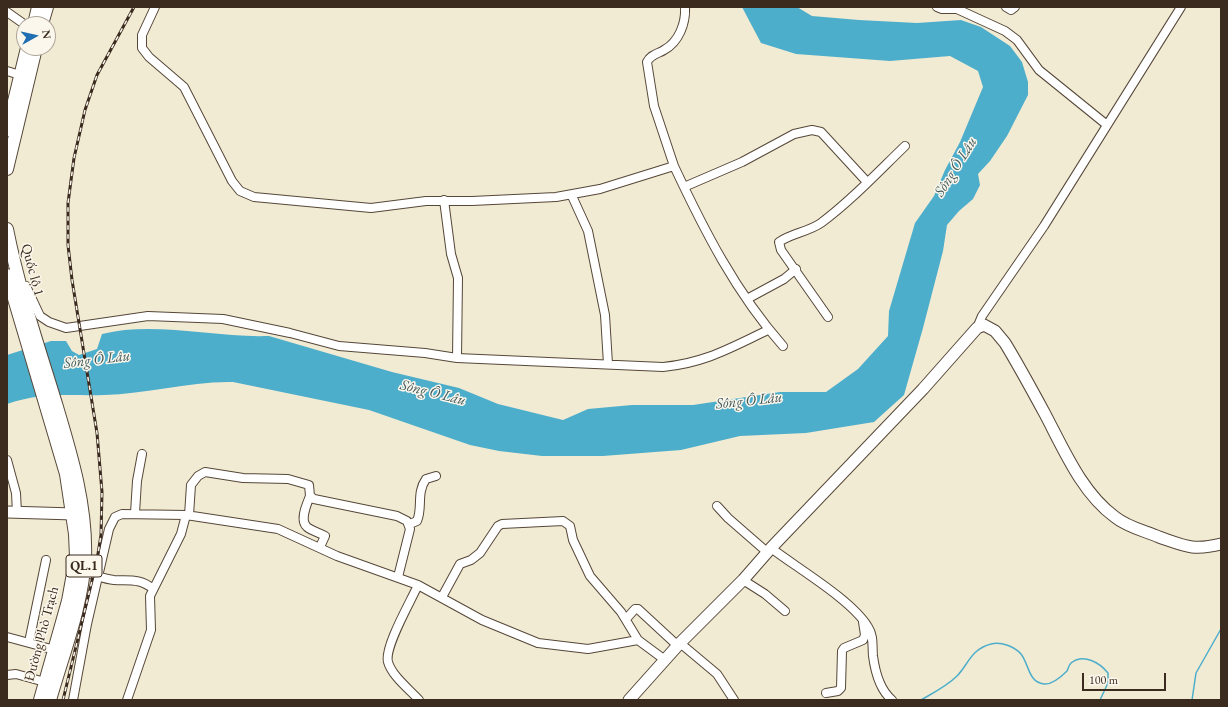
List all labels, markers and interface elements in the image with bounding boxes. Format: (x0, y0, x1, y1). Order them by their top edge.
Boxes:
north arrow (16, 16, 56, 56)
text: N (39, 29, 54, 40)
water label: Sông Ô Lâu (931, 134, 981, 200)
street label: Quốc lộ 1 (17, 242, 47, 298)
water label: Sông Ô Lâu (63, 347, 131, 373)
water label: Sông Ô Lâu (398, 376, 468, 410)
water label: Sông Ô Lâu (715, 389, 783, 413)
road number: QL.1 (66, 555, 102, 577)
street label: Đường Phò Trạch (21, 585, 63, 683)
scale bar (1084, 665, 1168, 691)
text: 100 m (1089, 672, 1118, 688)

